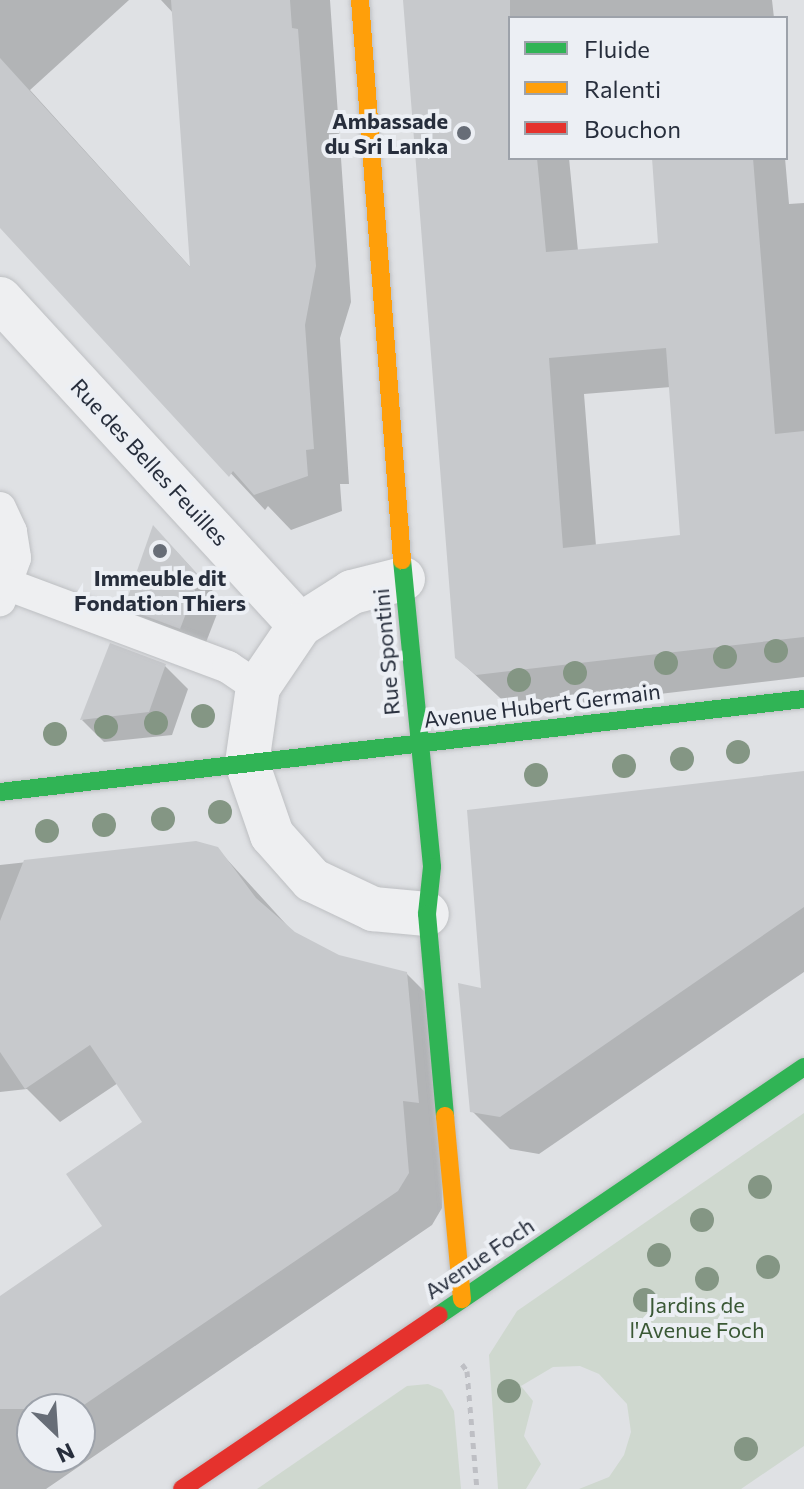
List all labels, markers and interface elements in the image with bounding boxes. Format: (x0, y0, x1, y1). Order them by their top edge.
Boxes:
legend (508, 16, 788, 160)
text: Fluide (584, 34, 650, 63)
text: Ralenti (584, 74, 661, 103)
place label: Ambassade du Sri Lanka (324, 107, 448, 158)
text: Bouchon (584, 114, 681, 143)
marker: Ambassade du Sri Lanka (455, 124, 473, 142)
street label: Rue des Belles Feuilles (66, 373, 234, 551)
marker: Immeuble dit Fondation Thiers (151, 542, 169, 560)
place label: Immeuble dit Fondation Thiers (74, 564, 246, 616)
street label: Rue Spontini (367, 587, 405, 717)
street label: Avenue Hubert Germain (422, 677, 662, 733)
street label: Avenue Foch (419, 1212, 539, 1304)
park label: Jardins de l'Avenue Foch (629, 1291, 765, 1342)
north arrow (16, 1393, 96, 1473)
text: N (52, 1438, 79, 1469)

